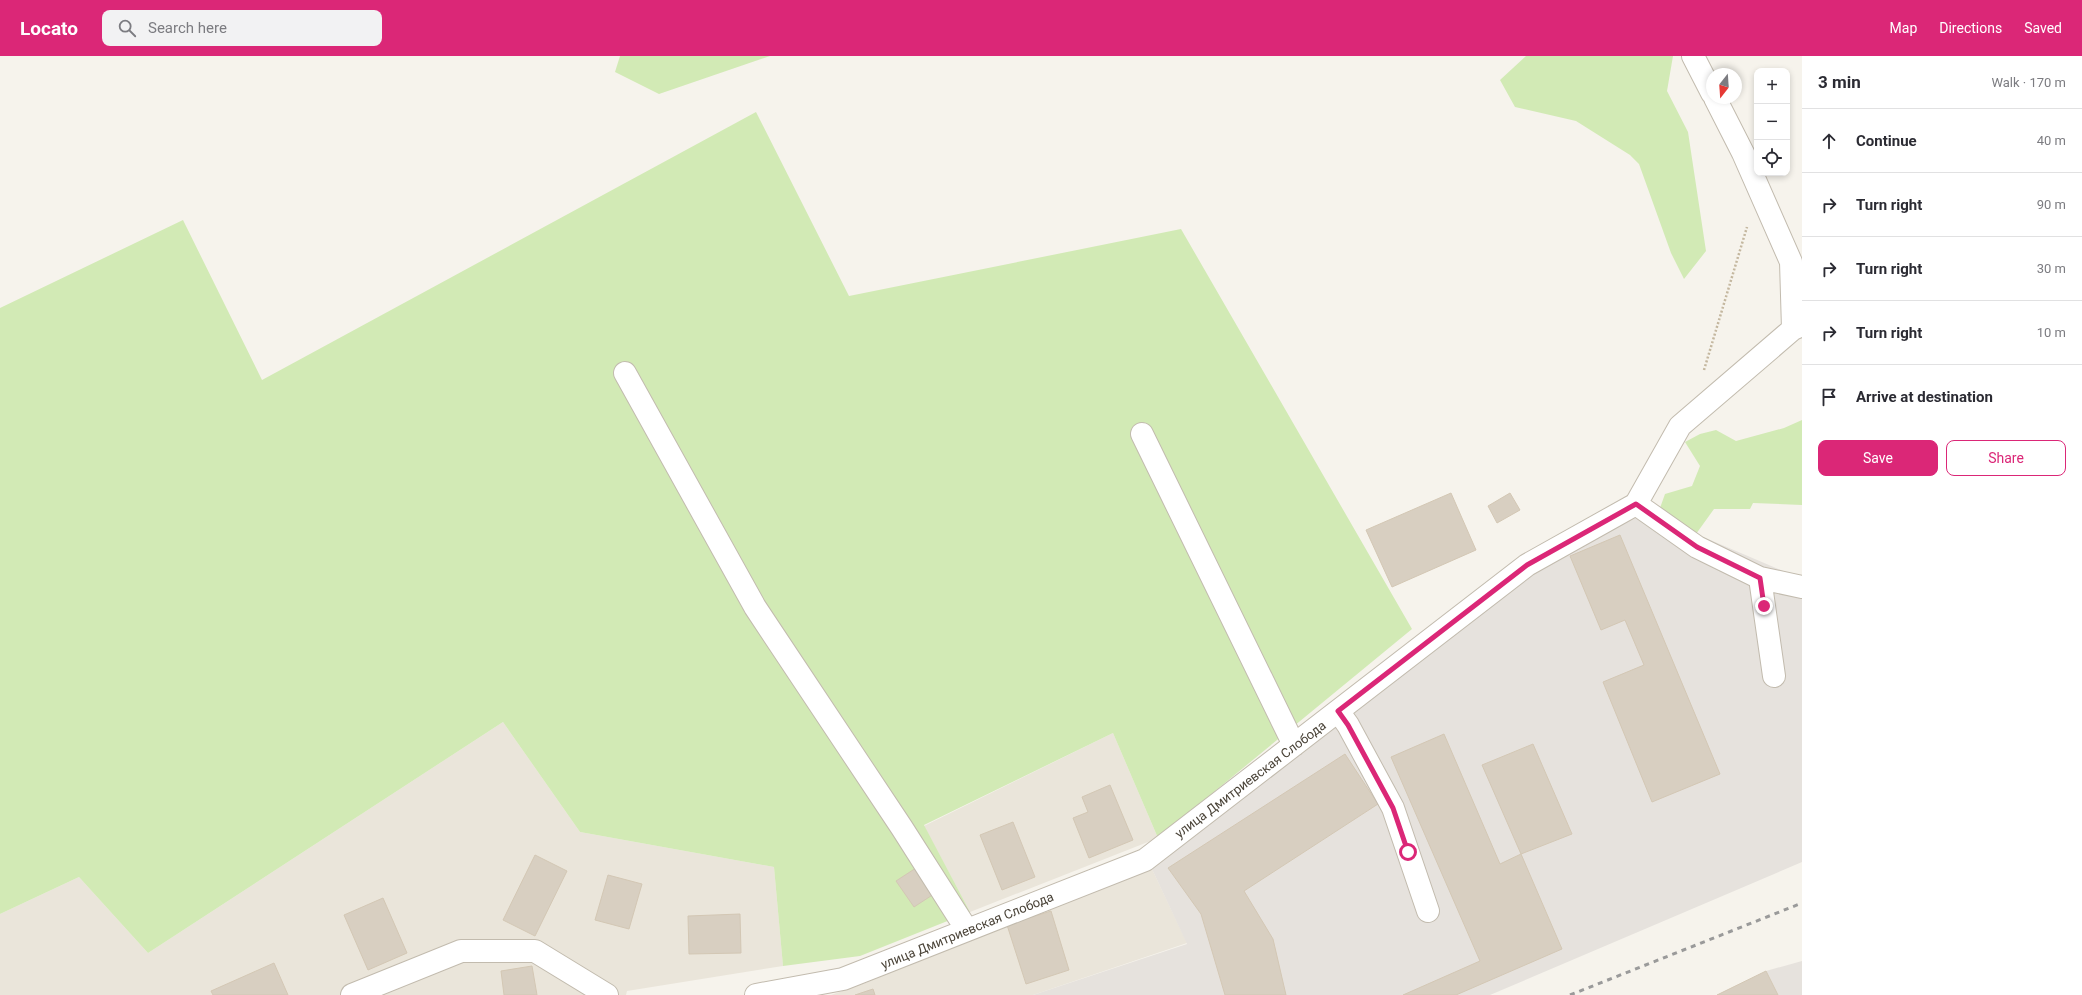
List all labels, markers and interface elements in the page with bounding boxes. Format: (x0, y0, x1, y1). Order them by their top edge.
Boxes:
search box (102, 10, 382, 46)
text: Locato (20, 17, 78, 40)
icon: search (116, 17, 138, 39)
text: Search here (148, 19, 227, 37)
text: Map (1890, 20, 1917, 36)
text: Directions (1939, 20, 2002, 36)
text: Saved (2024, 20, 2062, 36)
north arrow (1706, 68, 1742, 104)
map controls (1754, 68, 1790, 176)
button: + (1754, 68, 1790, 104)
text: 3 min (1818, 72, 1861, 92)
text: Walk · 170 m (1991, 75, 2066, 90)
button: − (1754, 104, 1790, 140)
icon: ahead (1818, 130, 1840, 152)
text: Continue (1856, 132, 1917, 150)
text: 40 m (2037, 133, 2066, 148)
button: locate (1754, 140, 1790, 176)
icon: right (1818, 194, 1840, 216)
text: Turn right (1856, 196, 1922, 214)
text: 90 m (2037, 197, 2066, 212)
icon: right (1818, 258, 1840, 280)
text: Turn right (1856, 260, 1922, 278)
text: 30 m (2037, 261, 2066, 276)
icon: right (1818, 322, 1840, 344)
text: Turn right (1856, 324, 1922, 342)
text: 10 m (2037, 325, 2066, 340)
icon: arrive (1818, 386, 1840, 408)
text: Arrive at destination (1856, 388, 1993, 406)
button: Save (1818, 440, 1938, 476)
button: Share (1946, 440, 2066, 476)
route end (1755, 597, 1773, 615)
street label: улица Дмитриевская Слобода (1172, 718, 1329, 841)
route start (1399, 843, 1417, 861)
street label: улица Дмитриевская Слобода (879, 889, 1056, 972)

